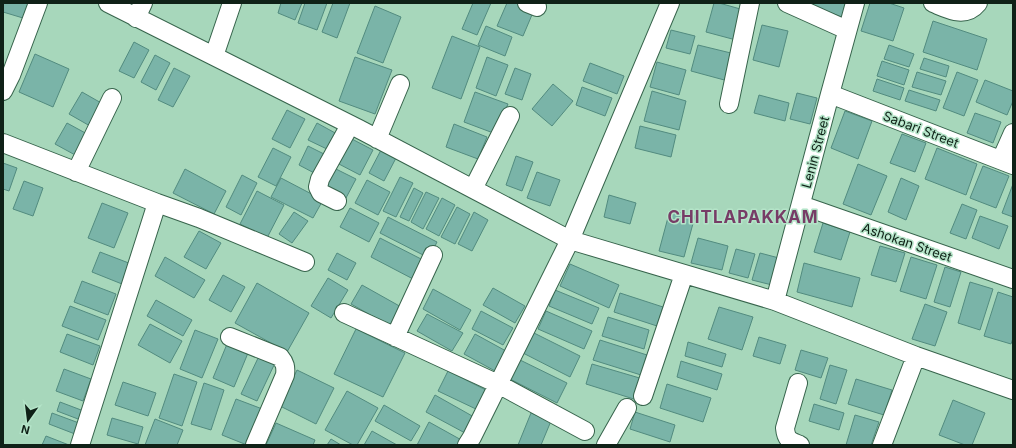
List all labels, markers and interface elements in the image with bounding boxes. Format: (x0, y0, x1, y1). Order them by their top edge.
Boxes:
street label: Sabari Street (881, 107, 961, 151)
street label: Lenin Street (798, 114, 832, 190)
district label: CHITLAPAKKAM (668, 207, 818, 227)
street label: Ashokan Street (860, 219, 954, 265)
north arrow (8, 400, 48, 440)
text: N (20, 422, 31, 438)

